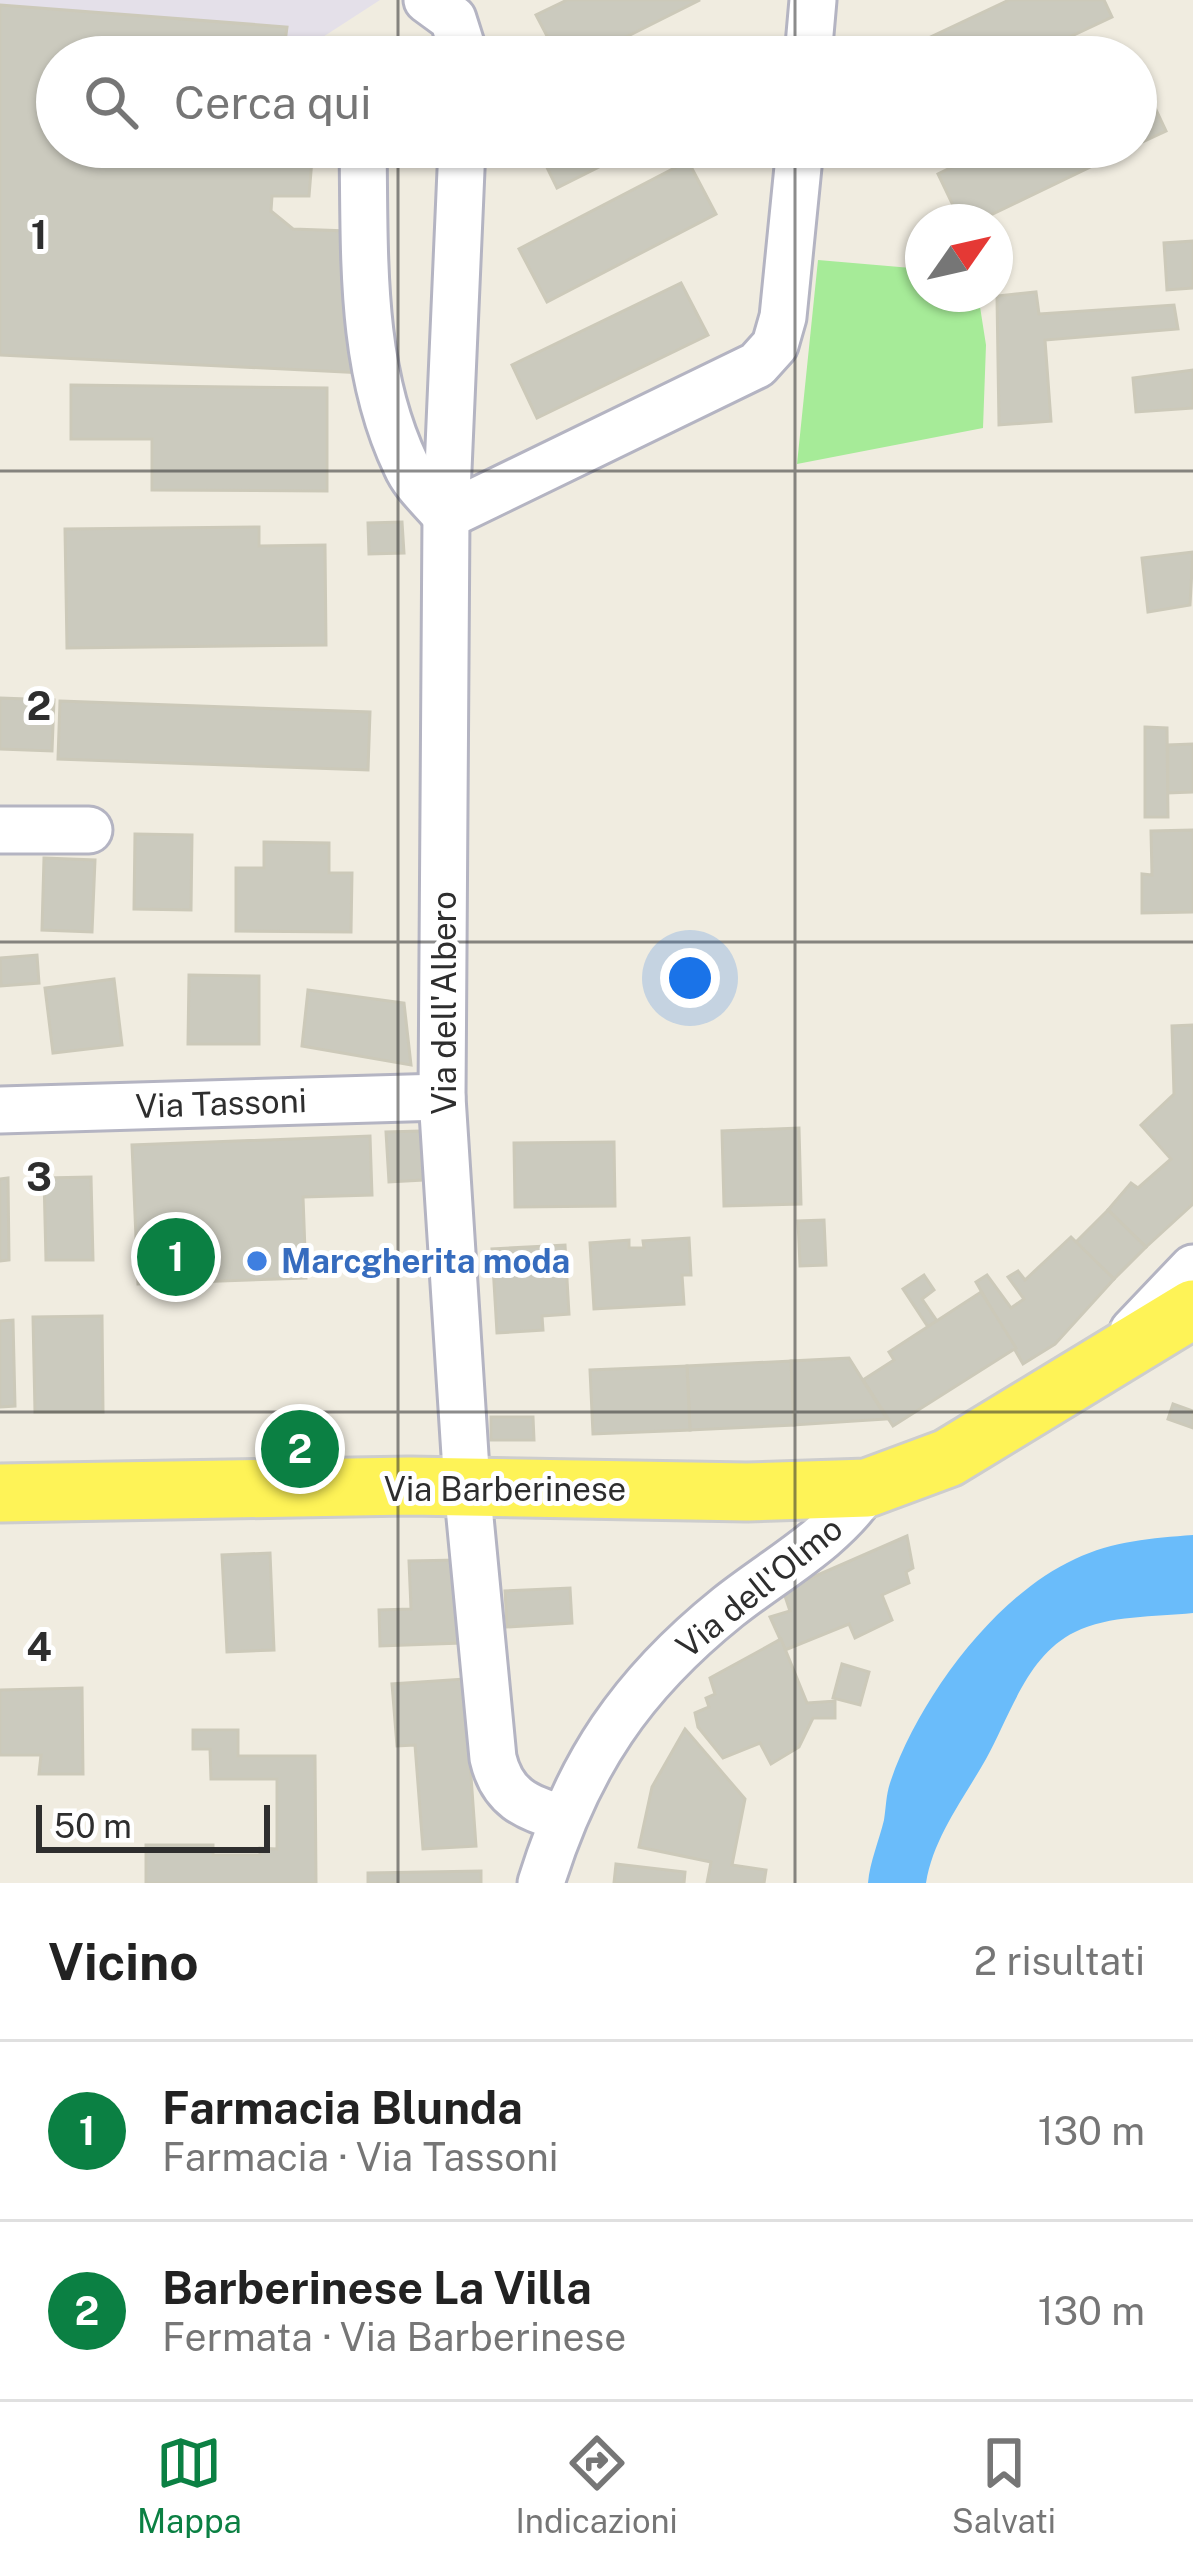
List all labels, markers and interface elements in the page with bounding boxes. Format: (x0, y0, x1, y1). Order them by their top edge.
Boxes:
search box (36, 36, 1157, 168)
icon: search (78, 69, 144, 135)
text: Cerca qui (174, 76, 371, 129)
north arrow (905, 204, 1013, 312)
text: 1 (31, 212, 47, 258)
text: 2 (27, 683, 51, 729)
street label: Via dell'Albero (425, 891, 463, 1115)
your location (660, 948, 720, 1008)
street label: Via Tassoni (135, 1081, 307, 1125)
text: 3 (26, 1154, 52, 1200)
pin: 1 (137, 1212, 215, 1302)
place label: Marcgherita moda (281, 1242, 570, 1280)
marker: Marcgherita moda (244, 1248, 270, 1274)
pin: 2 (261, 1404, 339, 1494)
street label: Via Barberinese (384, 1470, 626, 1508)
street label: Via dell'Olmo (669, 1509, 849, 1665)
text: 4 (26, 1624, 52, 1670)
scale bar (36, 1799, 270, 1852)
text: 50 m (54, 1807, 132, 1845)
text: Vicino (48, 1932, 199, 1991)
text: 2 risultati (974, 1938, 1145, 1984)
text: Farmacia Blunda (162, 2081, 523, 2134)
text: 1 (79, 2108, 95, 2154)
text: 130 m (1038, 2108, 1145, 2154)
text: Farmacia · Via Tassoni (162, 2134, 558, 2180)
text: Barberinese La Villa (162, 2261, 592, 2314)
text: 2 (75, 2288, 99, 2334)
text: 130 m (1038, 2288, 1145, 2334)
text: Fermata · Via Barberinese (162, 2314, 626, 2360)
tab: Mappa (137, 2430, 242, 2540)
tab: Indicazioni (516, 2430, 678, 2540)
tab: Salvati (952, 2430, 1056, 2540)

